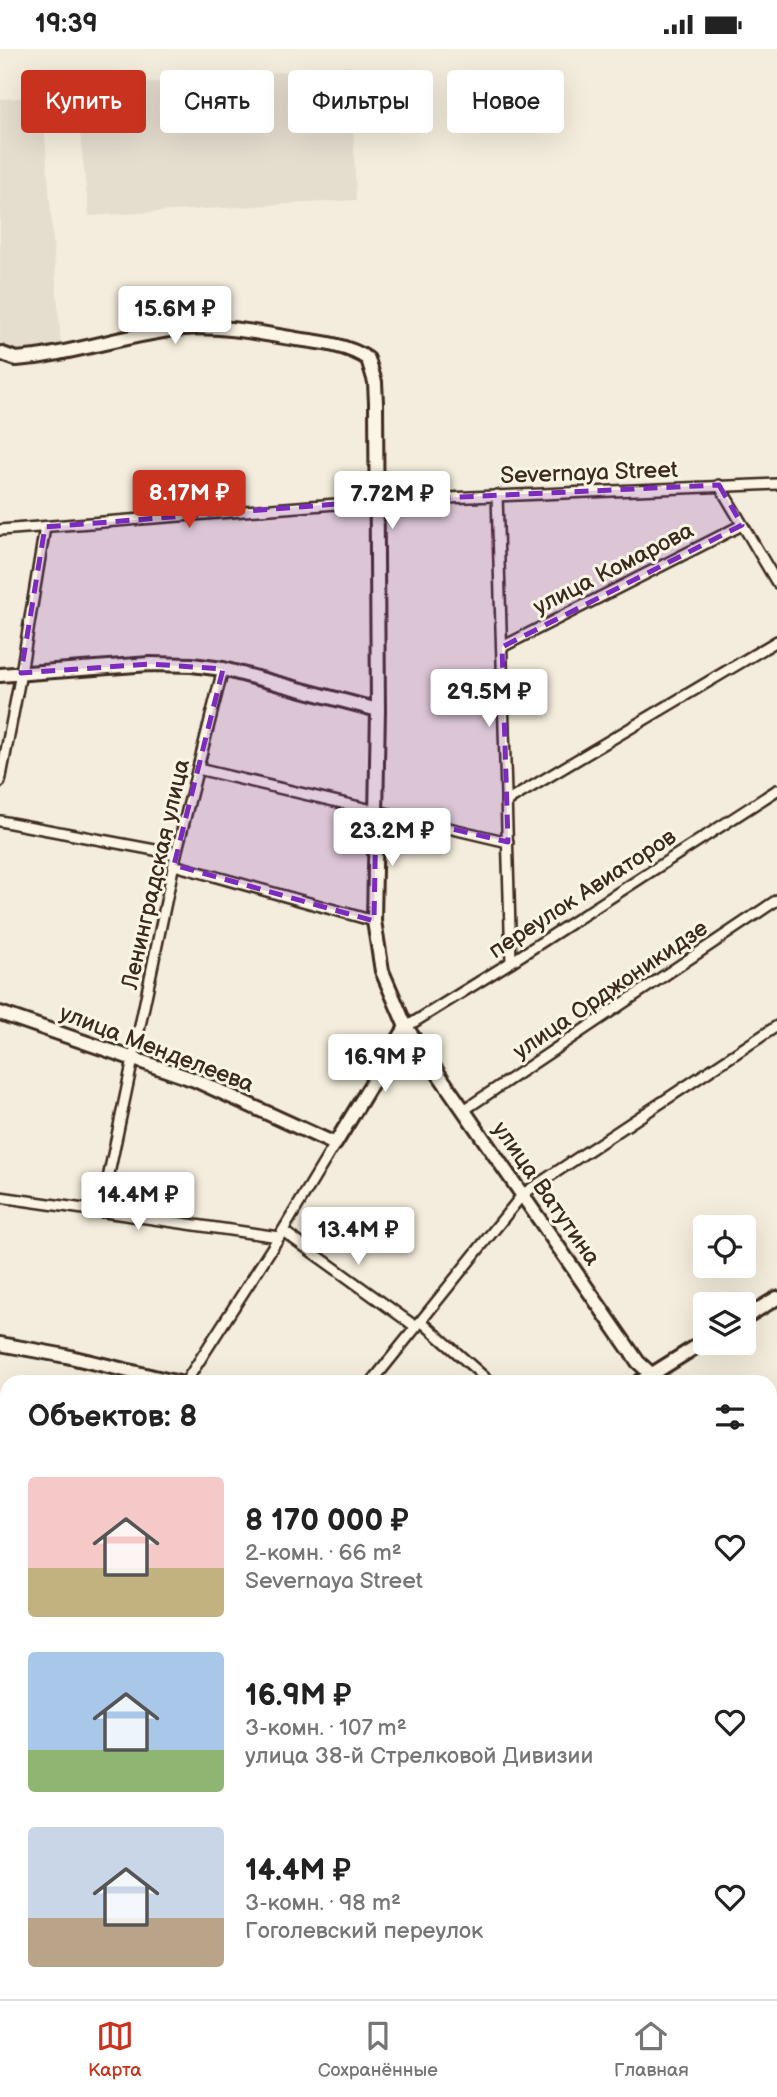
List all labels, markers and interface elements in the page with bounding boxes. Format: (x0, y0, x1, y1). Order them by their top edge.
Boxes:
text: 19:39 (35, 9, 98, 40)
chip: Купить (21, 70, 146, 133)
chip: Снять (160, 70, 274, 133)
chip: Фильтры (288, 70, 433, 133)
chip: Новое (447, 70, 564, 133)
pin: 15.6M ₽ (110, 287, 240, 346)
text: 15.6M ₽ (134, 295, 216, 323)
street label: Severnaya Street (500, 456, 678, 490)
pin: 8.17M ₽ (124, 470, 254, 530)
pin: 7.72M ₽ (327, 471, 457, 531)
text: 8.17M ₽ (149, 479, 229, 507)
text: 7.72M ₽ (350, 480, 434, 508)
street label: улица Комарова (529, 516, 699, 621)
pin: 29.5M ₽ (424, 669, 554, 729)
text: 29.5M ₽ (446, 678, 532, 706)
street label: Ленинградская улица (116, 756, 196, 993)
pin: 23.2M ₽ (327, 809, 457, 868)
text: 23.2M ₽ (350, 817, 434, 845)
street label: переулок Авиаторов (484, 823, 681, 965)
street label: улица Орджоникидзе (508, 914, 714, 1065)
street label: улица Менделеева (55, 999, 258, 1099)
pin: 16.9M ₽ (320, 1035, 450, 1094)
text: 16.9M ₽ (344, 1043, 426, 1071)
street label: улица Ватутина (486, 1116, 606, 1271)
pin: 14.4M ₽ (73, 1173, 203, 1232)
text: 14.4M ₽ (97, 1181, 179, 1209)
pin: 13.4M ₽ (293, 1207, 423, 1267)
map controls (693, 1215, 756, 1355)
button: locate (693, 1215, 756, 1278)
text: 13.4M ₽ (317, 1216, 399, 1244)
button: layers (693, 1292, 756, 1355)
icon: filters (711, 1398, 749, 1436)
text: Объектов: 8 (28, 1399, 197, 1435)
text: 8 170 000 ₽ (245, 1503, 409, 1539)
icon: home (84, 1505, 168, 1589)
icon: heart (711, 1528, 749, 1566)
text: 2-комн. · 66 m² (245, 1539, 402, 1567)
text: Severnaya Street (245, 1567, 423, 1595)
text: 16.9M ₽ (245, 1678, 351, 1714)
icon: home (84, 1680, 168, 1764)
icon: heart (711, 1703, 749, 1741)
text: 3-комн. · 107 m² (245, 1714, 407, 1742)
text: улица 38-й Стрелковой Дивизии (245, 1742, 593, 1770)
text: 14.4M ₽ (245, 1853, 351, 1889)
icon: home (84, 1855, 168, 1939)
icon: heart (711, 1878, 749, 1916)
text: 3-комн. · 98 m² (245, 1889, 401, 1917)
text: Гоголевский переулок (245, 1917, 483, 1945)
tab: Карта (88, 2017, 142, 2082)
tab: Сохранённые (318, 2017, 438, 2082)
tab: Главная (614, 2017, 689, 2082)

